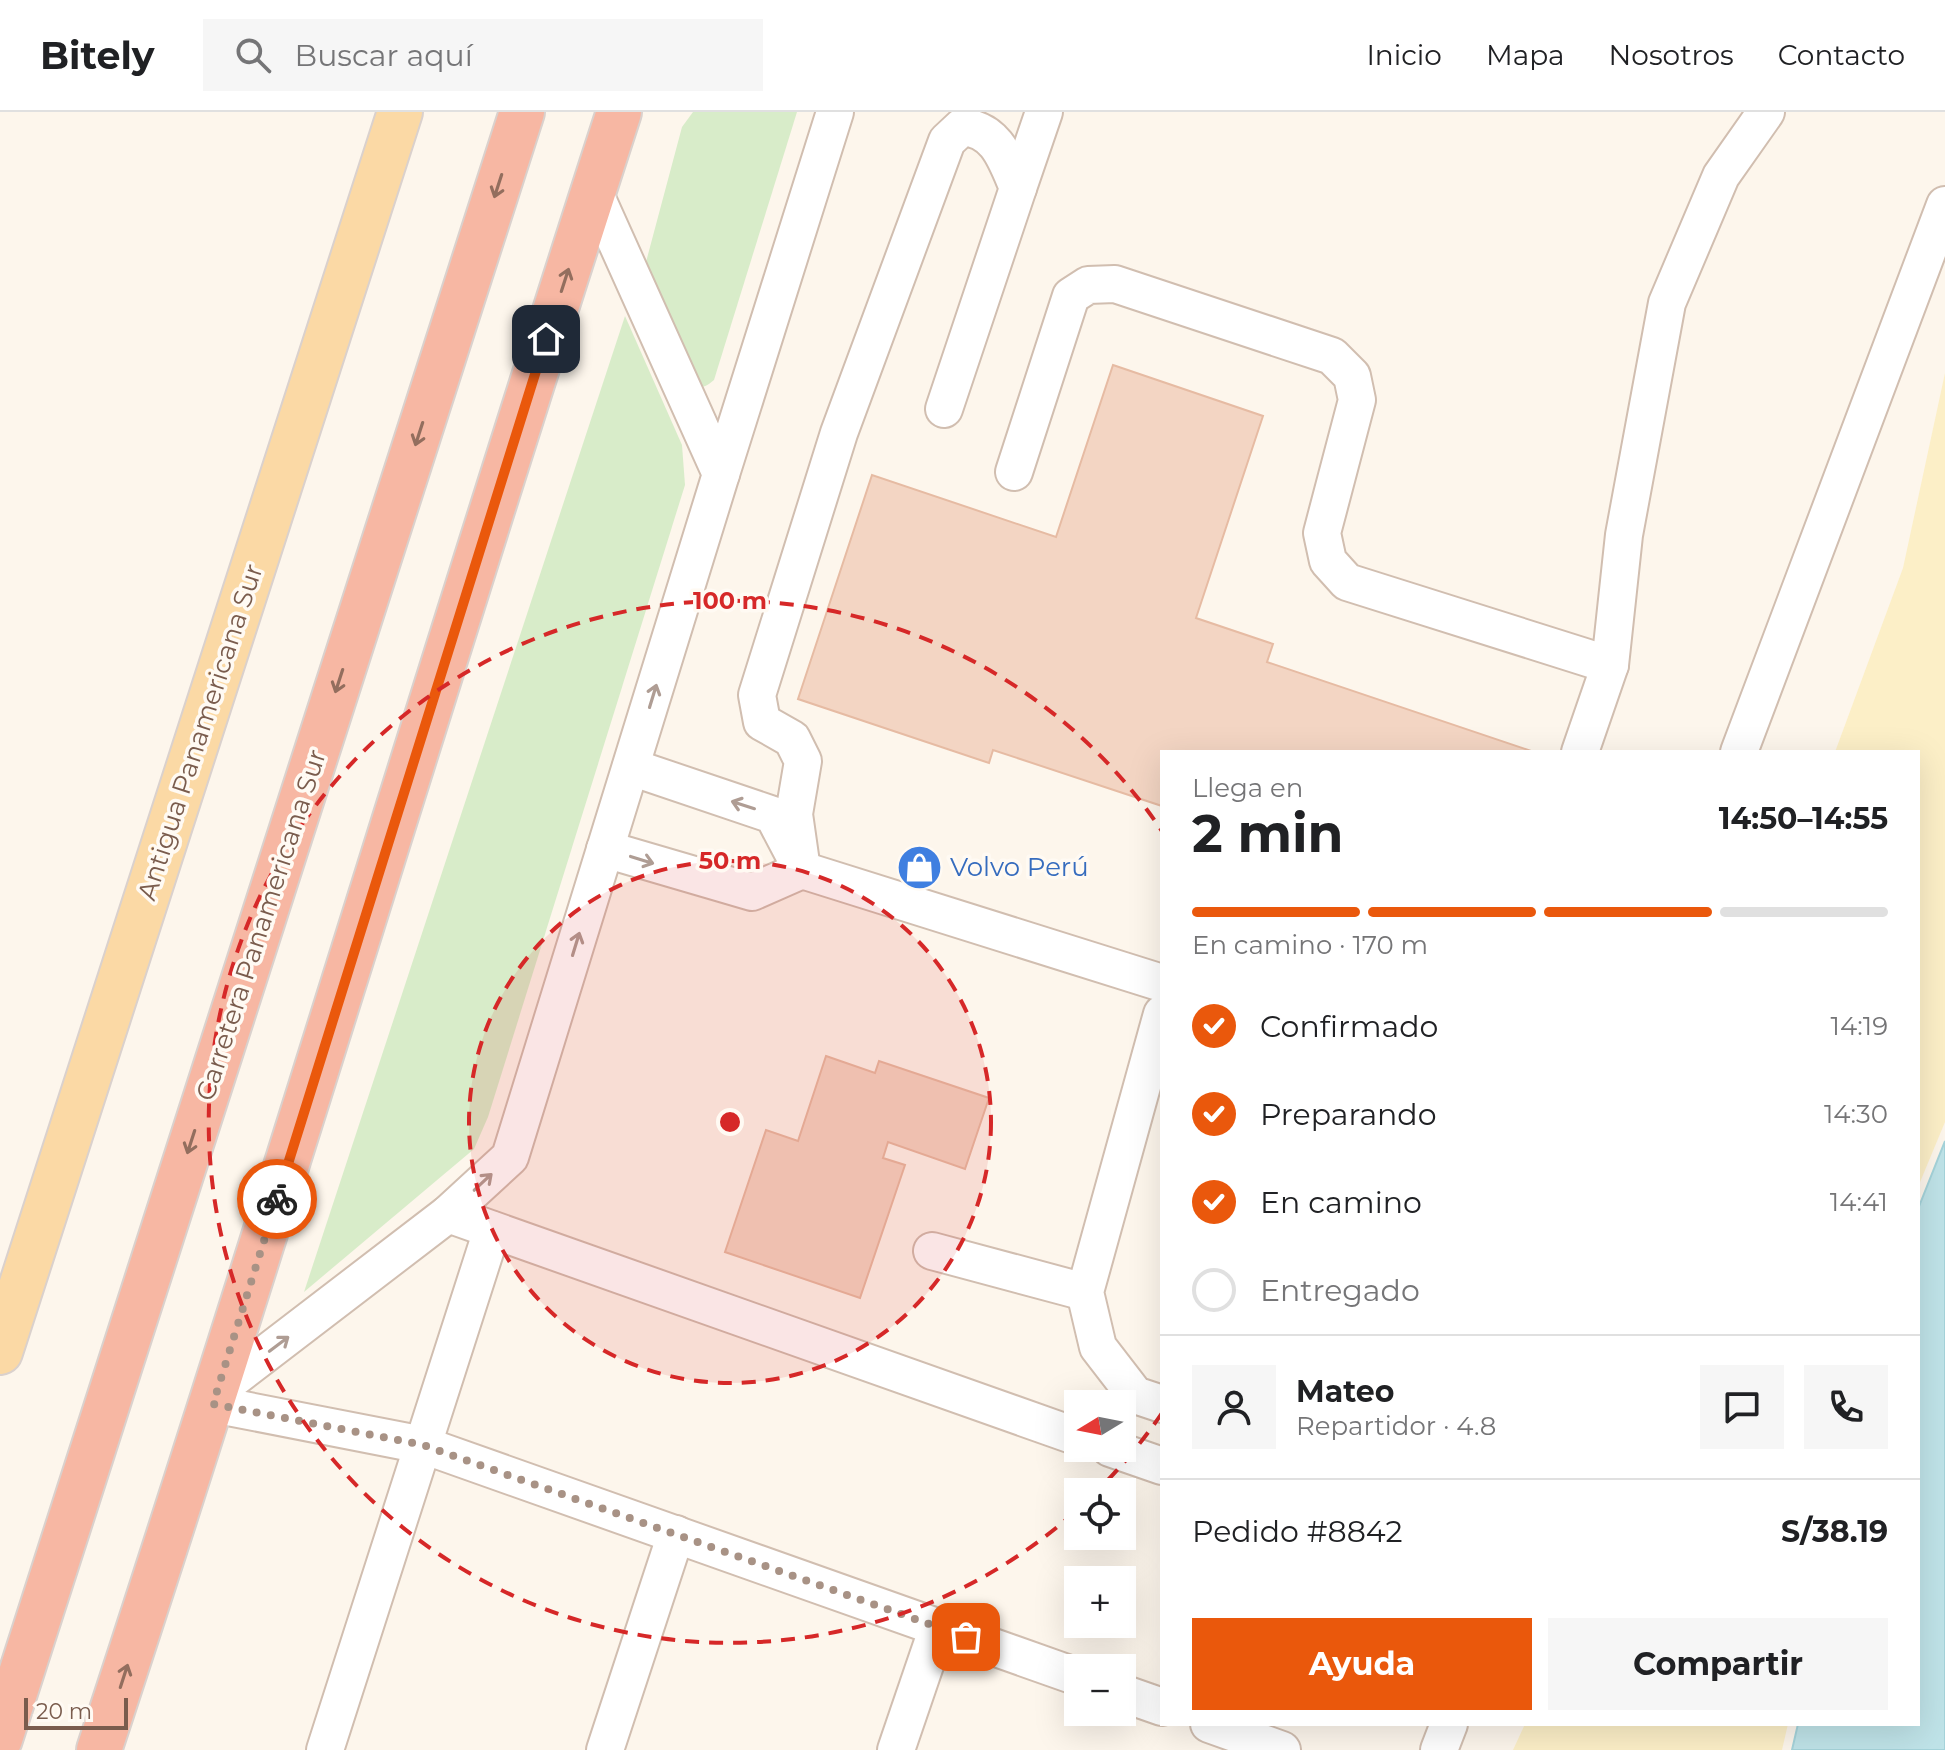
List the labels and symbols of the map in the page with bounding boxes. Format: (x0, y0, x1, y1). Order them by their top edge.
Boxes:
one-way arrow (490, 173, 505, 199)
one-way arrow (558, 268, 573, 293)
pin (512, 305, 580, 373)
one-way arrow (410, 421, 425, 446)
street label: Antigua Panamericana Sur (130, 560, 270, 904)
text: 100 m (693, 586, 767, 615)
one-way arrow (331, 669, 346, 694)
one-way arrow (646, 683, 661, 709)
street label: Carretera Panamericana Sur (189, 745, 333, 1105)
one-way arrow (730, 796, 755, 811)
shop icon: Volvo Perú (895, 843, 943, 891)
text: 50 m (699, 846, 761, 875)
place label: Volvo Perú (950, 851, 1089, 883)
one-way arrow (629, 854, 654, 868)
one-way arrow (569, 931, 584, 957)
centre of rings (716, 1108, 744, 1136)
one-way arrow (183, 1130, 198, 1155)
courier (237, 1159, 317, 1239)
one-way arrow (472, 1174, 492, 1192)
one-way arrow (268, 1335, 289, 1352)
north arrow (1064, 1390, 1136, 1462)
pin (932, 1603, 1000, 1671)
one-way arrow (117, 1664, 132, 1689)
scale bar (24, 1694, 128, 1730)

